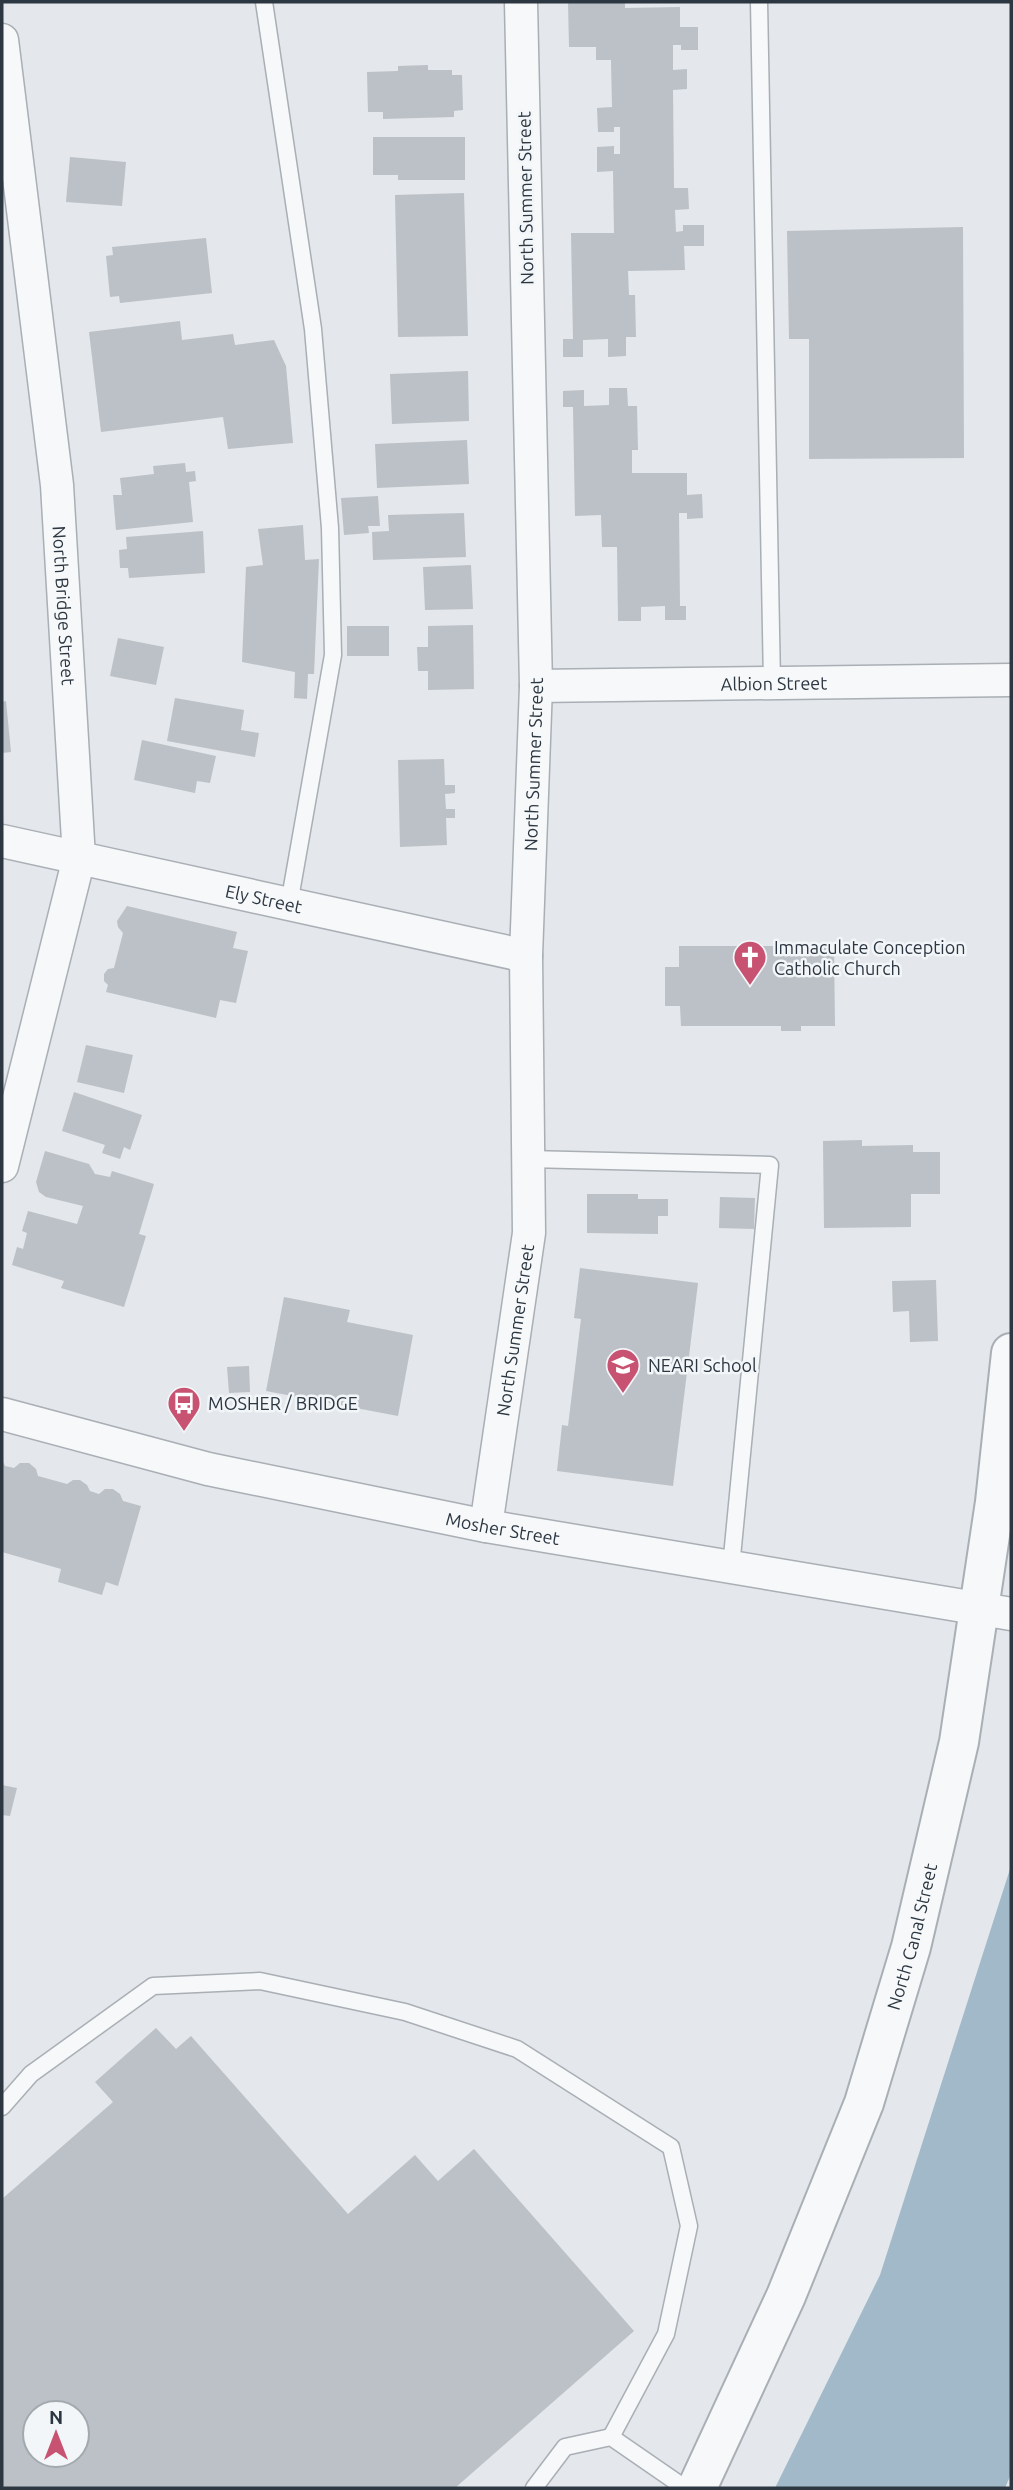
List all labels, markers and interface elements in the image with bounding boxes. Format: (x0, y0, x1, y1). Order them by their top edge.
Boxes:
street label: North Summer Street (513, 111, 537, 285)
street label: North Bridge Street (49, 525, 79, 686)
street label: Albion Street (721, 672, 827, 694)
street label: North Summer Street (520, 677, 546, 851)
street label: Ely Street (224, 880, 304, 917)
place label: Immaculate Conception Catholic Church (774, 937, 966, 978)
church icon: Immaculate Conception Catholic Church (731, 938, 769, 987)
street label: North Summer Street (492, 1243, 537, 1417)
school or university icon: NEARI School (604, 1346, 642, 1395)
place label: NEARI School (648, 1355, 757, 1375)
bus stop icon: MOSHER / BRIDGE (165, 1384, 203, 1433)
place label: MOSHER / BRIDGE (208, 1393, 358, 1413)
street label: Mosher Street (444, 1508, 561, 1548)
street label: North Canal Street (883, 1861, 940, 2012)
north arrow (21, 2399, 91, 2469)
text: N (49, 2406, 63, 2428)

